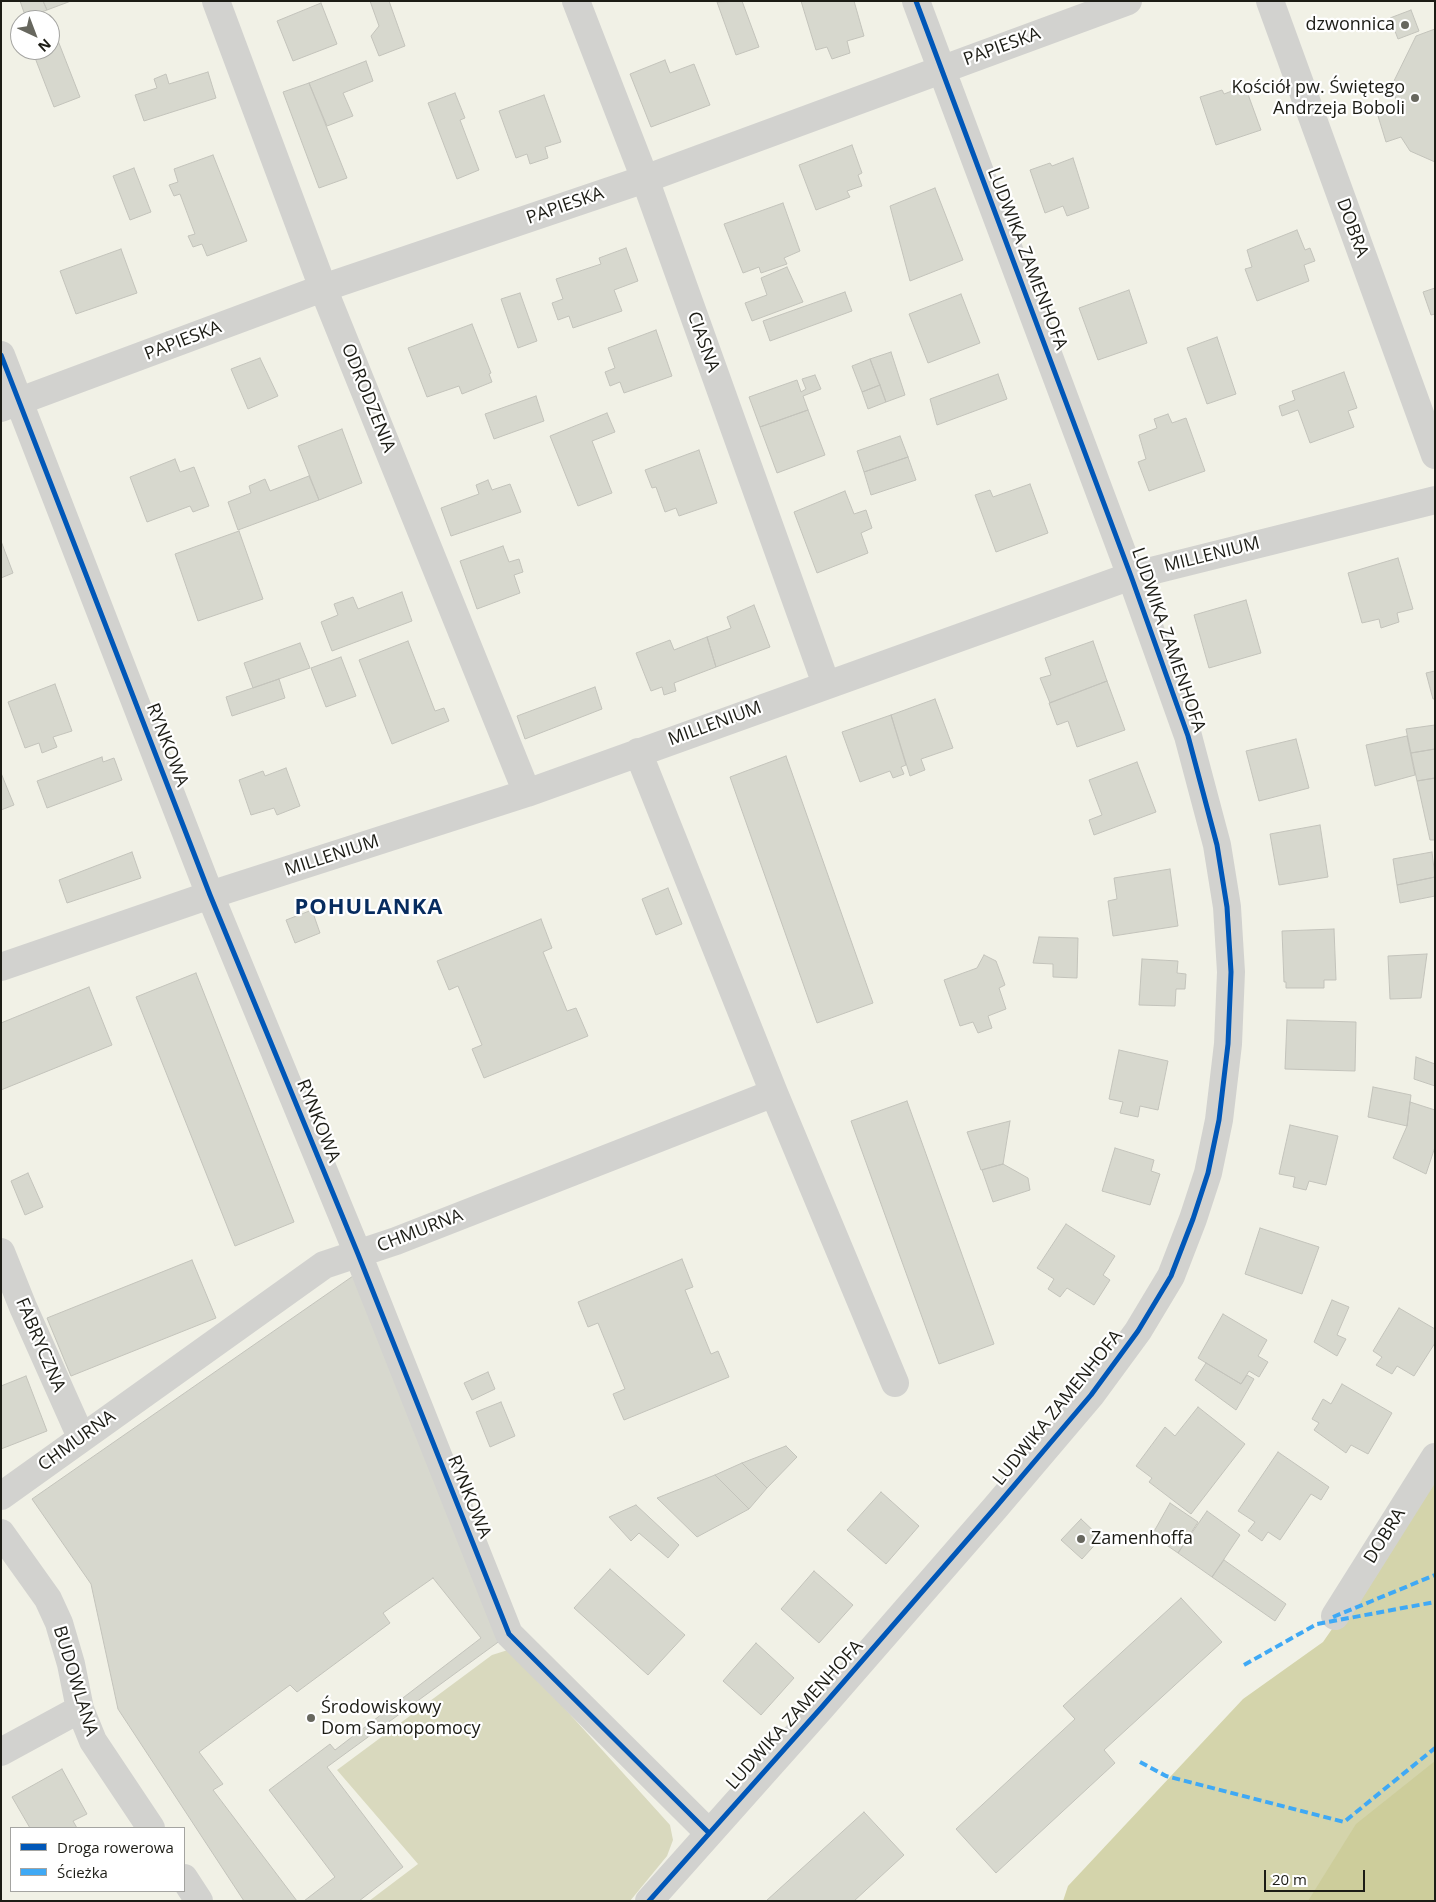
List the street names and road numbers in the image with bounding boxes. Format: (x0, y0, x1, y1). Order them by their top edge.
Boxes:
street label: PAPIESKA (961, 23, 1043, 71)
street label: LUDWIKA ZAMENHOFA (982, 165, 1072, 353)
street label: PAPIESKA (524, 183, 606, 229)
street label: DOBRA (1331, 196, 1373, 260)
street label: CIASNA (682, 309, 724, 375)
street label: PAPIESKA (142, 317, 224, 365)
street label: ODRODZENIA (336, 340, 400, 456)
street label: MILLENIUM (1162, 533, 1262, 577)
street label: LUDWIKA ZAMENHOFA (1126, 545, 1210, 735)
street label: MILLENIUM (665, 697, 765, 751)
street label: RYNKOWA (141, 700, 193, 790)
street label: MILLENIUM (282, 831, 382, 881)
street label: RYNKOWA (292, 1076, 344, 1166)
street label: CHMURNA (374, 1205, 466, 1257)
street label: FABRYCZNA (11, 1295, 69, 1395)
street label: LUDWIKA ZAMENHOFA (989, 1326, 1127, 1490)
street label: CHMURNA (34, 1406, 120, 1476)
street label: RYNKOWA (443, 1452, 495, 1542)
street label: DOBRA (1360, 1504, 1410, 1568)
street label: BUDOWLANA (48, 1623, 102, 1739)
street label: LUDWIKA ZAMENHOFA (722, 1636, 868, 1794)

